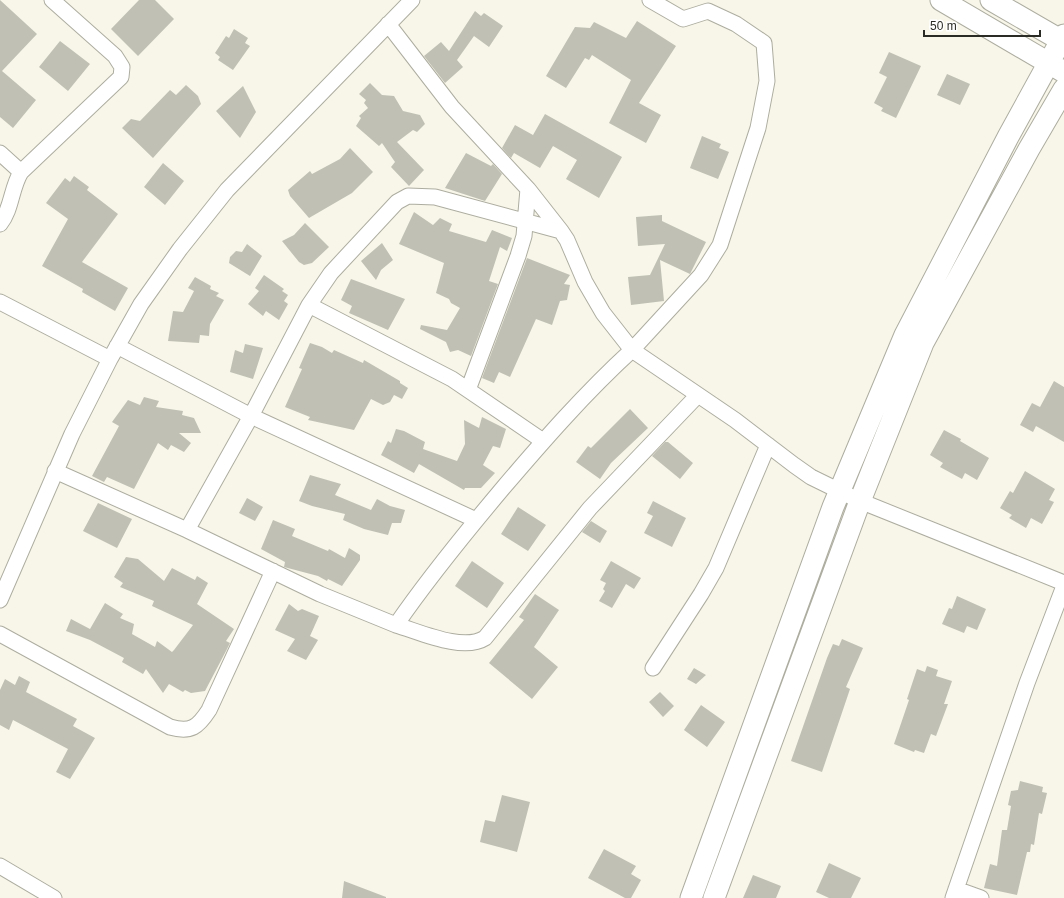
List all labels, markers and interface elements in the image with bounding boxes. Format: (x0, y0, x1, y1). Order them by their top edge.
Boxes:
scale bar (924, 12, 1040, 38)
text: 50 m (930, 19, 957, 33)

